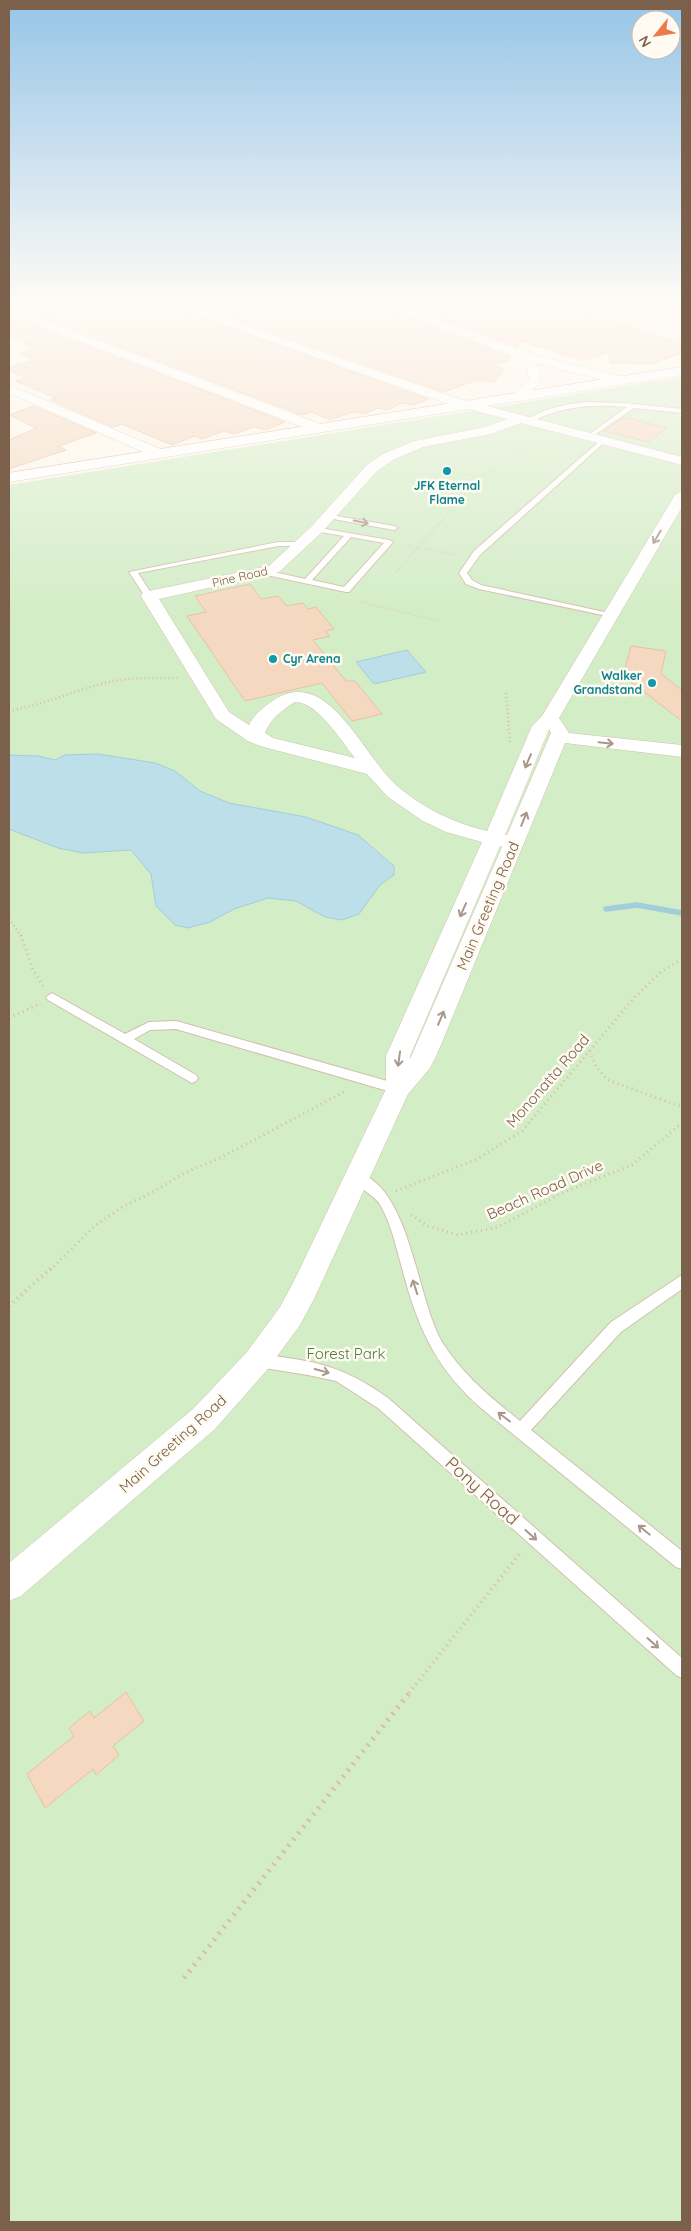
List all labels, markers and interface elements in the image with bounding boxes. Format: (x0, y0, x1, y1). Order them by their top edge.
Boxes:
north arrow (631, 10, 681, 60)
text: N (634, 33, 655, 50)
marker: JFK Eternal Flame (441, 465, 453, 477)
place label: JFK Eternal Flame (414, 478, 480, 507)
one-way arrow (353, 518, 369, 527)
one-way arrow (651, 529, 661, 543)
street label: Pine Road (211, 563, 269, 590)
place label: Cyr Arena (283, 651, 341, 666)
marker: Cyr Arena (267, 653, 279, 665)
place label: Walker Grandstand (573, 668, 642, 697)
marker: Walker Grandstand (646, 677, 658, 689)
one-way arrow (598, 738, 614, 748)
one-way arrow (522, 753, 532, 768)
one-way arrow (519, 812, 529, 827)
street label: Main Greeting Road (452, 839, 523, 973)
one-way arrow (457, 902, 467, 917)
one-way arrow (436, 1011, 446, 1026)
street label: Mononatta Road (502, 1030, 593, 1131)
one-way arrow (394, 1050, 404, 1066)
street label: Beach Road Drive (484, 1155, 606, 1224)
one-way arrow (409, 1279, 419, 1295)
park label: Forest Park (306, 1344, 386, 1363)
one-way arrow (314, 1367, 330, 1377)
street label: Main Greeting Road (115, 1390, 230, 1497)
one-way arrow (498, 1412, 511, 1423)
street label: Pony Road (441, 1451, 524, 1530)
one-way arrow (638, 1525, 651, 1536)
one-way arrow (525, 1529, 538, 1540)
one-way arrow (646, 1637, 659, 1649)

